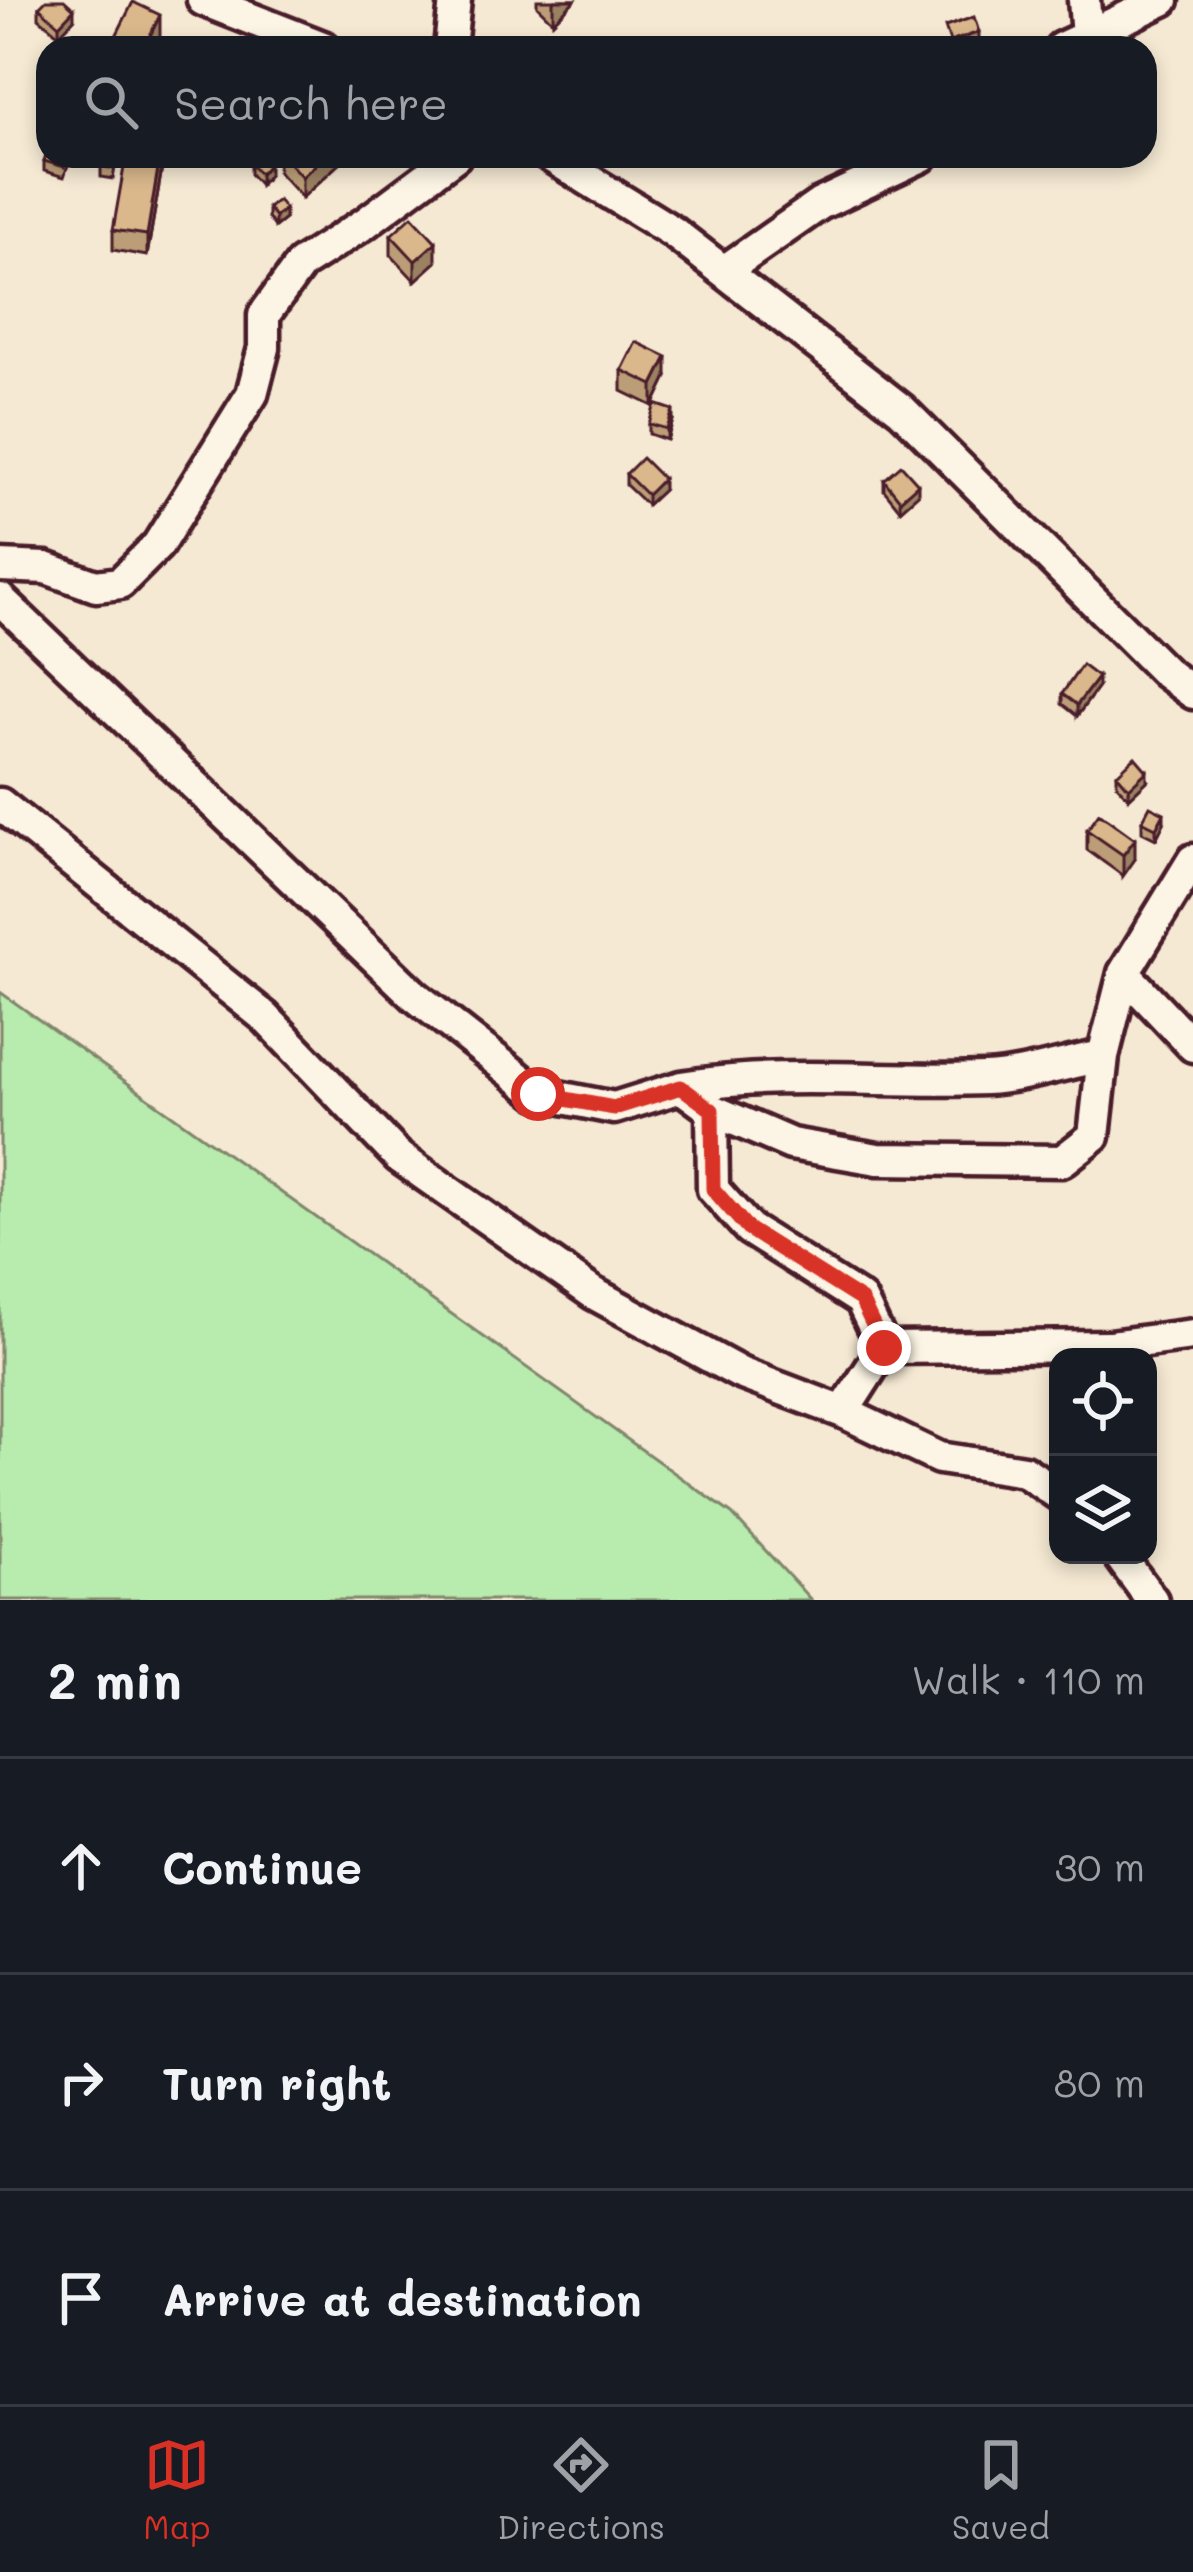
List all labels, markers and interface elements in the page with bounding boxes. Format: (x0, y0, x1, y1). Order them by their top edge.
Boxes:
search box (36, 36, 1157, 168)
icon: search (78, 69, 144, 135)
text: Search here (174, 73, 448, 131)
route start (511, 1067, 565, 1121)
route end (857, 1321, 911, 1375)
map controls (1049, 1348, 1157, 1564)
button: locate (1049, 1348, 1157, 1456)
button: layers (1049, 1456, 1157, 1564)
text: 2 min (48, 1645, 182, 1712)
text: Walk · 110 m (912, 1653, 1145, 1704)
icon: ahead (48, 1833, 114, 1899)
text: Continue (162, 1837, 362, 1895)
text: 30 m (1055, 1840, 1145, 1891)
icon: right (48, 2049, 114, 2115)
text: Turn right (162, 2053, 391, 2111)
text: 80 m (1054, 2056, 1145, 2107)
icon: arrive (48, 2265, 114, 2331)
text: Arrive at destination (162, 2269, 642, 2327)
tab: Map (143, 2432, 211, 2547)
tab: Directions (497, 2432, 665, 2547)
tab: Saved (952, 2432, 1050, 2547)

